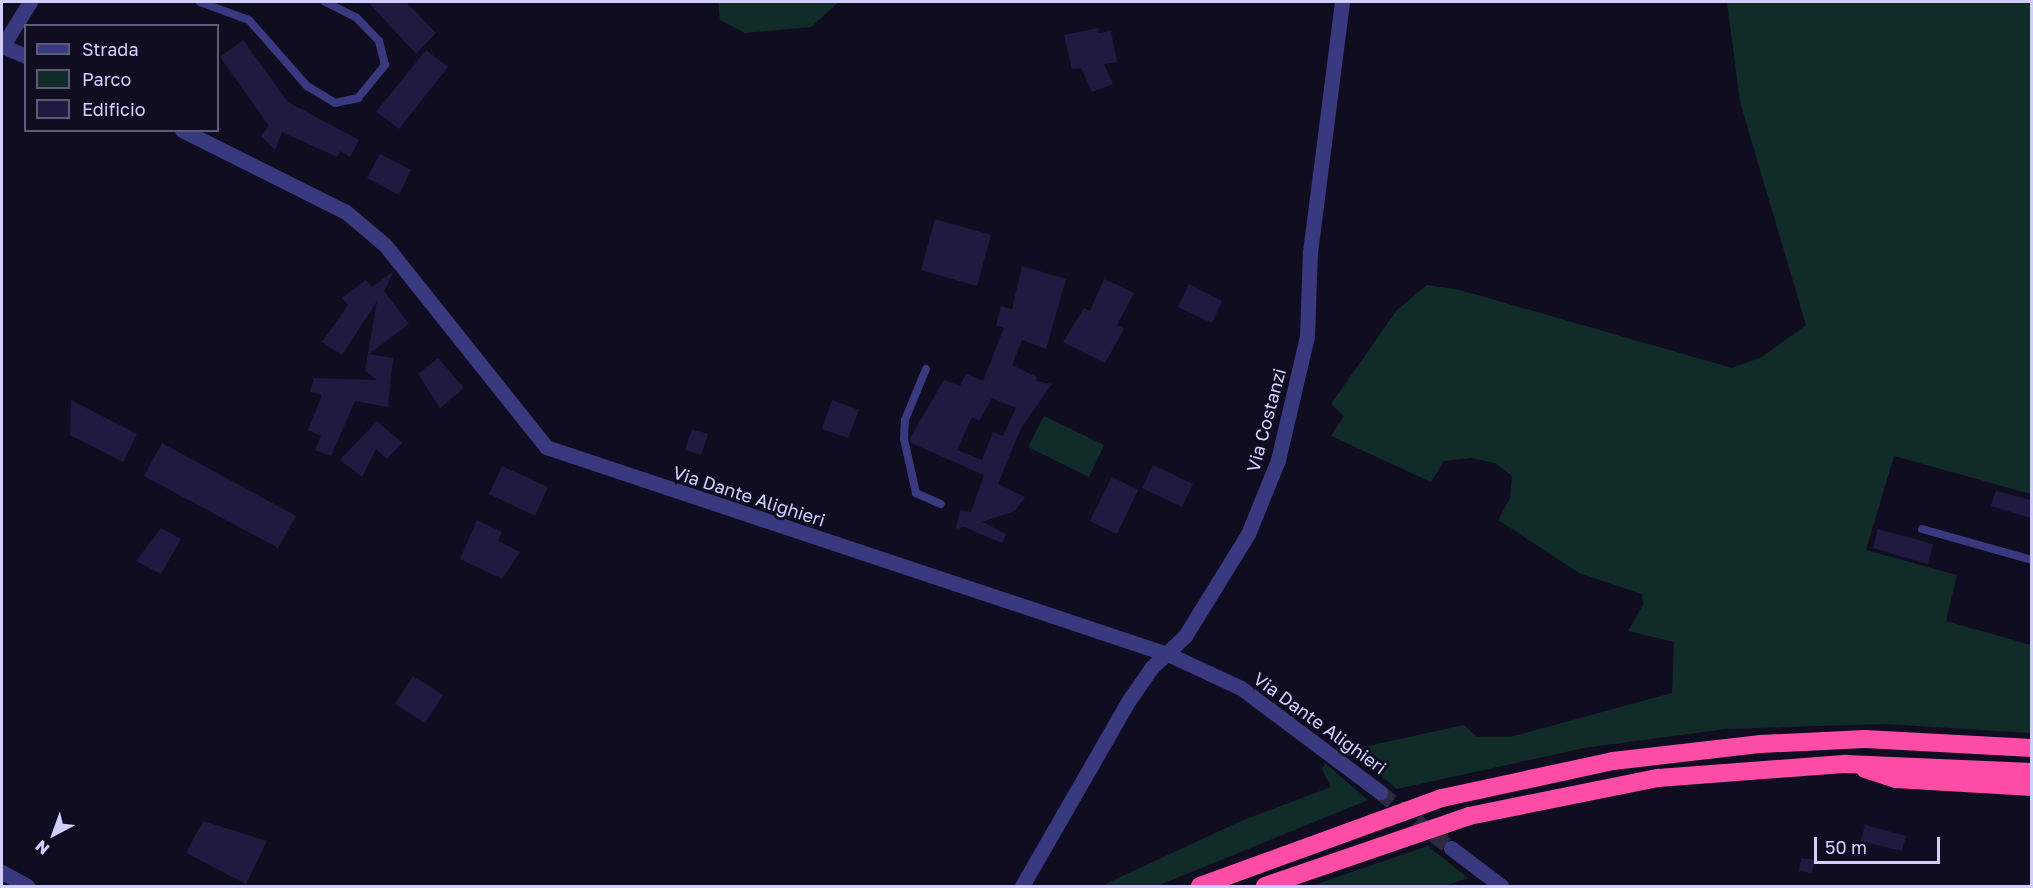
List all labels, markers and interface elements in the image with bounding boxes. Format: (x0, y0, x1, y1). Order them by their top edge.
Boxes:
legend (24, 24, 219, 132)
text: Strada (82, 38, 139, 60)
text: Parco (82, 68, 131, 90)
text: Edificio (82, 98, 146, 120)
street label: Via Costanzi (1242, 366, 1290, 474)
street label: Via Dante Alighieri (670, 461, 828, 531)
street label: Via Dante Alighieri (1249, 668, 1391, 778)
north arrow (24, 804, 84, 864)
scale bar (1817, 825, 1943, 863)
text: N (31, 836, 53, 859)
text: 50 m (1825, 836, 1867, 858)

